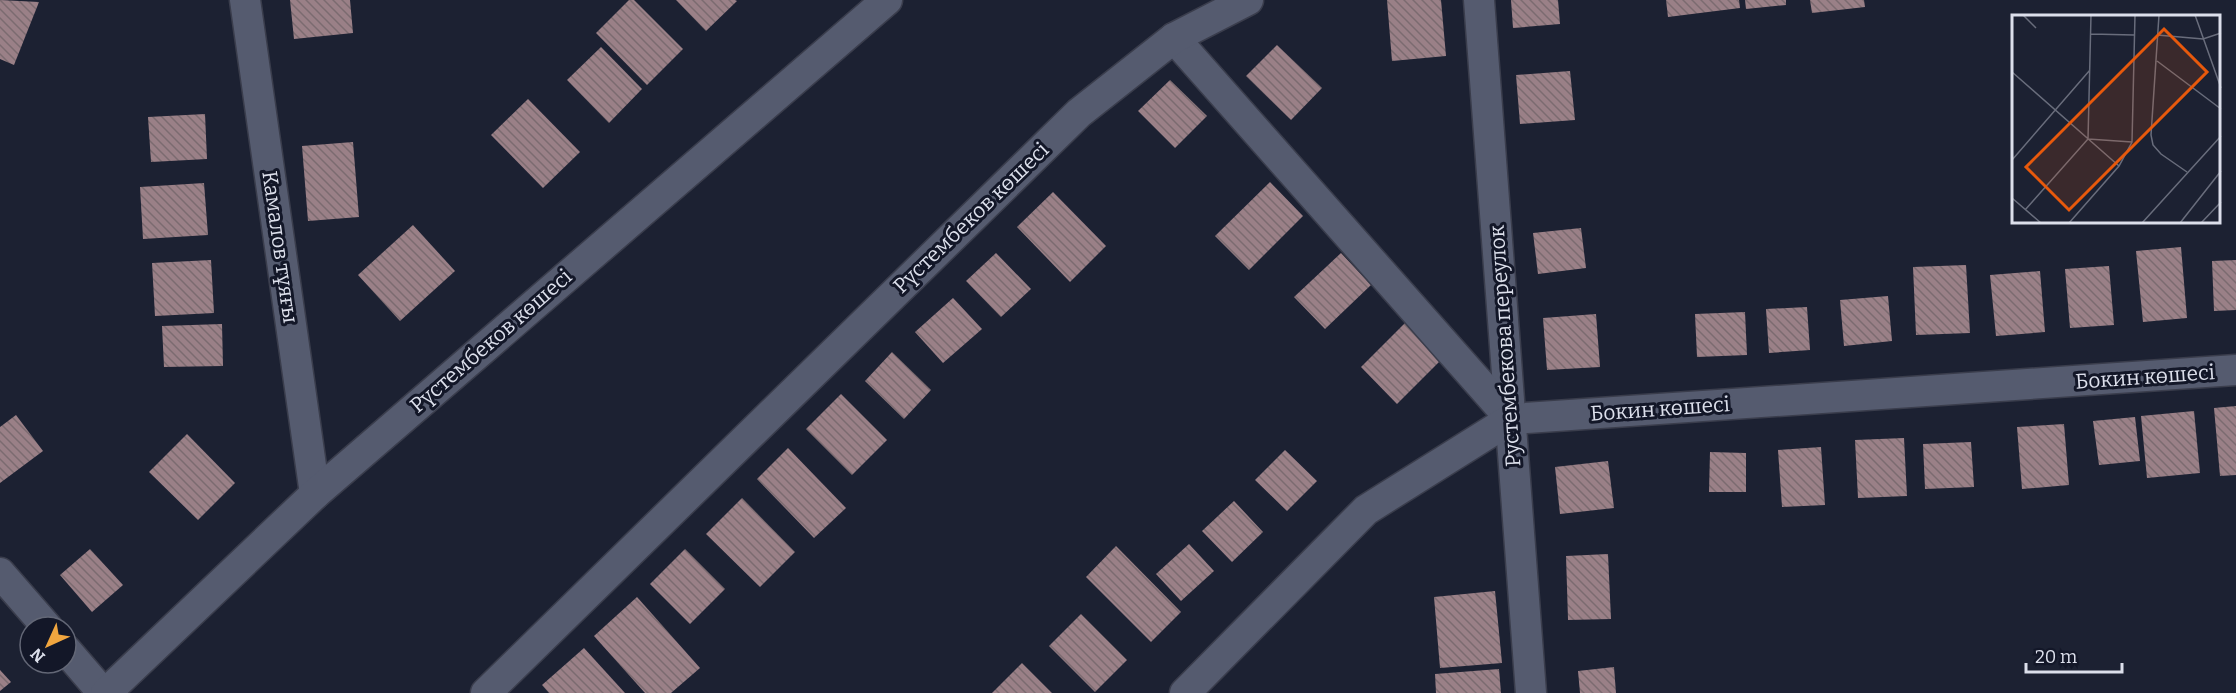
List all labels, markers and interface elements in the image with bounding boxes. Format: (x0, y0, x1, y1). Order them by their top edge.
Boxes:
inset map (2012, 15, 2221, 224)
street label: Рүстембеков көшесі (888, 137, 1054, 299)
street label: Камалов тұяғы (256, 169, 304, 325)
street label: Рустембекова переулок (1484, 224, 1526, 468)
street label: Рүстембеков көшесі (405, 264, 577, 418)
street label: Бокин көшесі (2074, 359, 2216, 395)
street label: Бокин көшесі (1589, 391, 1731, 427)
north arrow (18, 615, 78, 675)
scale bar (2026, 636, 2122, 674)
text: N (27, 644, 49, 666)
text: 20 m (2035, 646, 2077, 668)

